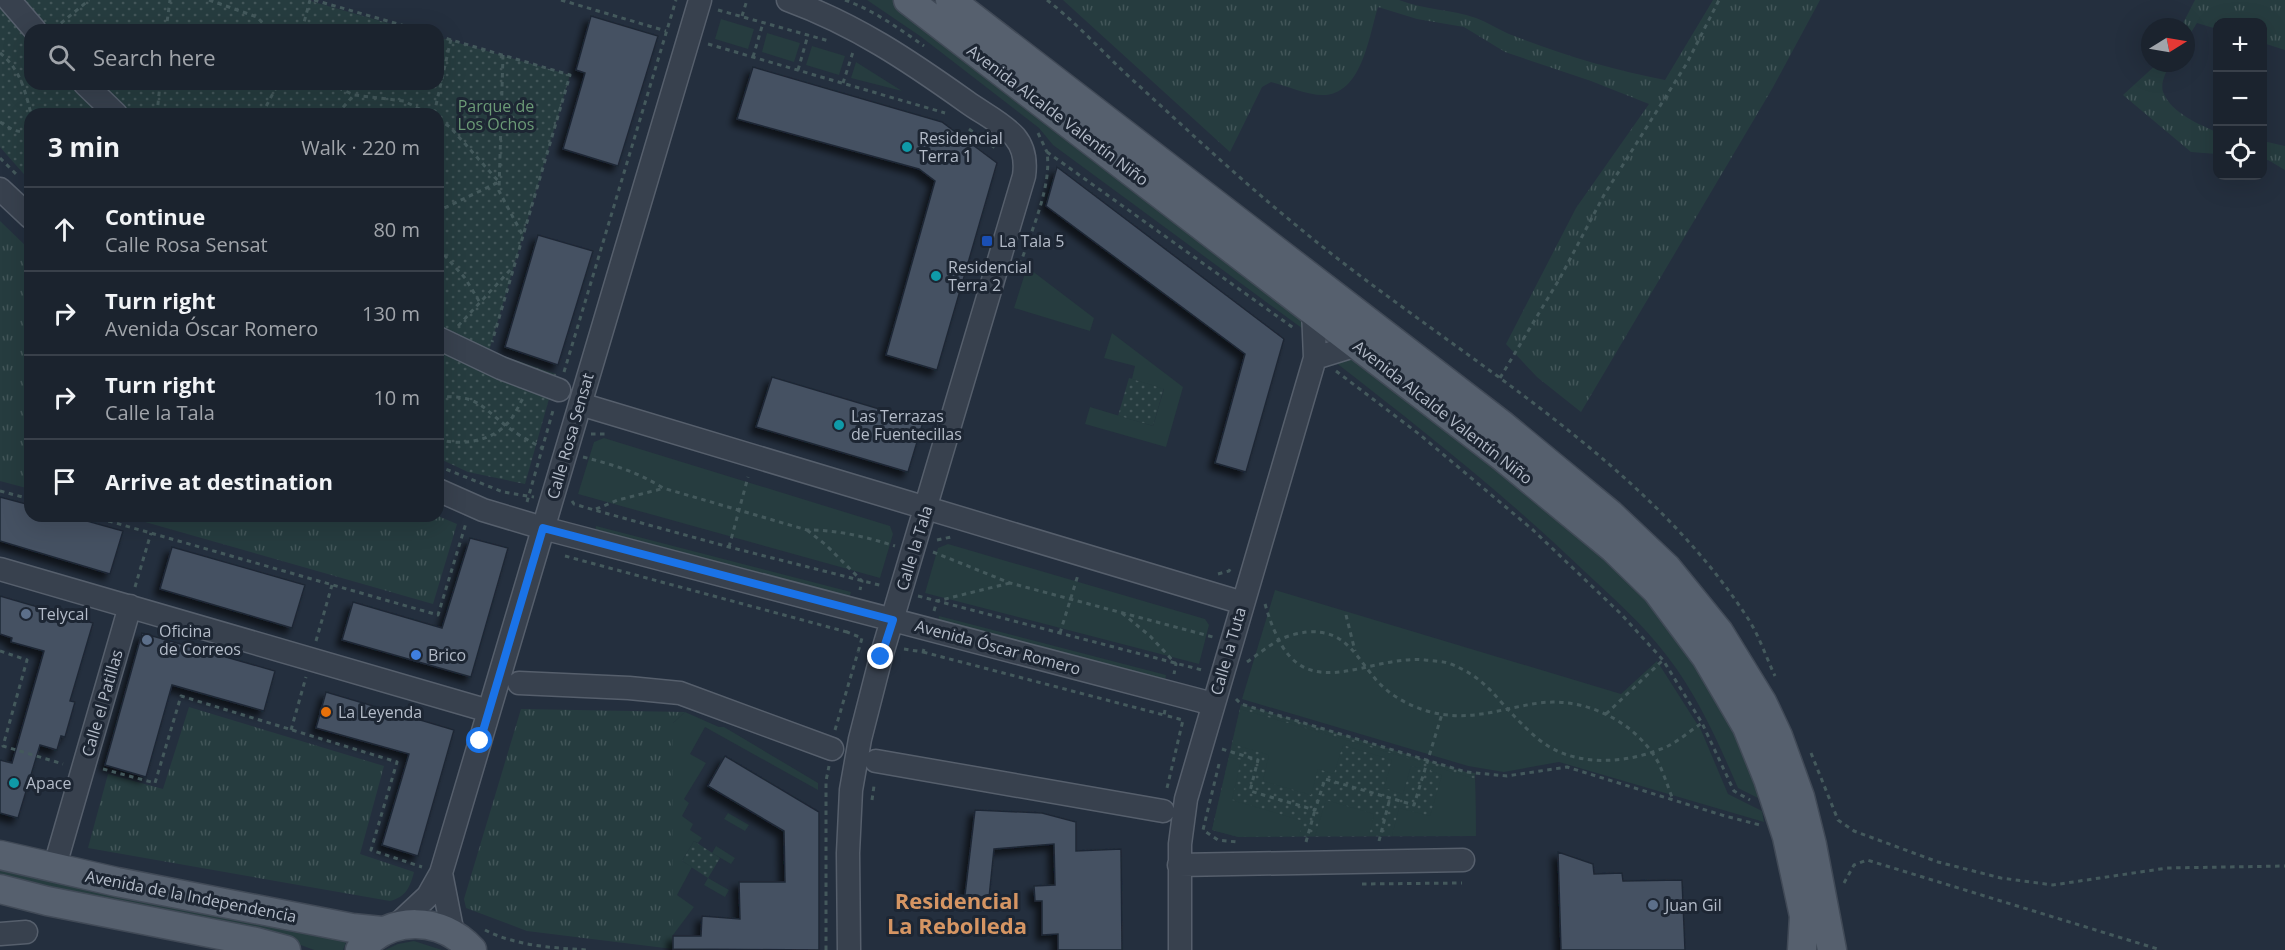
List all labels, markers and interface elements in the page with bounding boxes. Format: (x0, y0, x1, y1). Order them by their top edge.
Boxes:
north arrow (2141, 18, 2195, 72)
map controls (2213, 18, 2267, 180)
button: + (2213, 18, 2267, 72)
search box (24, 24, 444, 90)
street label: Avenida Alcalde Valentín Niño (963, 39, 1153, 191)
icon: search (45, 41, 78, 74)
text: Search here (93, 42, 216, 72)
button: − (2213, 72, 2267, 126)
park label: Parque de Los Ochos (458, 95, 534, 135)
button: locate (2213, 126, 2267, 180)
place label: Residencial Terra 1 (919, 127, 1003, 167)
text: 3 min (48, 129, 120, 165)
text: Walk · 220 m (301, 134, 420, 161)
marker: Residencial Terra 1 (900, 140, 914, 154)
text: Continue (105, 201, 205, 231)
icon: ahead (48, 213, 81, 246)
text: 80 m (373, 216, 420, 243)
place label: La Tala 5 (999, 230, 1064, 252)
text: Calle Rosa Sensat (105, 231, 268, 258)
marker: La Tala 5 (980, 234, 994, 248)
place label: Residencial Terra 2 (948, 256, 1032, 296)
marker: Residencial Terra 2 (929, 269, 943, 283)
text: Turn right (105, 285, 216, 315)
icon: right (48, 297, 81, 330)
text: 130 m (362, 300, 420, 327)
text: Avenida Óscar Romero (105, 315, 318, 342)
street label: Avenida Alcalde Valentín Niño (1349, 335, 1537, 489)
text: Turn right (105, 369, 216, 399)
street label: Calle Rosa Sensat (541, 370, 599, 502)
icon: right (48, 381, 81, 414)
text: 10 m (373, 384, 420, 411)
text: Calle la Tala (105, 399, 215, 426)
place label: Las Terrazas de Fuentecillas (851, 405, 962, 445)
marker: Las Terrazas de Fuentecillas (832, 418, 846, 432)
icon: arrive (48, 465, 81, 498)
text: Arrive at destination (105, 466, 333, 496)
street label: Calle la Tala (891, 503, 937, 593)
place label: Telycal (38, 603, 88, 625)
street label: Calle la Tuta (1205, 604, 1251, 698)
marker: Telycal (19, 607, 33, 621)
street label: Avenida Óscar Romero (913, 614, 1083, 680)
place label: Oficina de Correos (159, 620, 241, 660)
marker: Oficina de Correos (140, 633, 154, 647)
route end (867, 643, 893, 669)
place label: Brico (428, 644, 466, 666)
street label: Calle el Patillas (76, 647, 128, 759)
marker: Brico (409, 648, 423, 662)
place label: La Leyenda (338, 701, 422, 723)
marker: La Leyenda (319, 705, 333, 719)
route start (466, 727, 492, 753)
place label: Apace (26, 772, 71, 794)
marker: Apace (7, 776, 21, 790)
street label: Avenida de la Independencia (84, 865, 298, 927)
district label: Residencial La Rebolleda (887, 885, 1027, 940)
place label: Juan Gil (1663, 894, 1722, 916)
marker: Juan Gil (1646, 898, 1660, 912)

